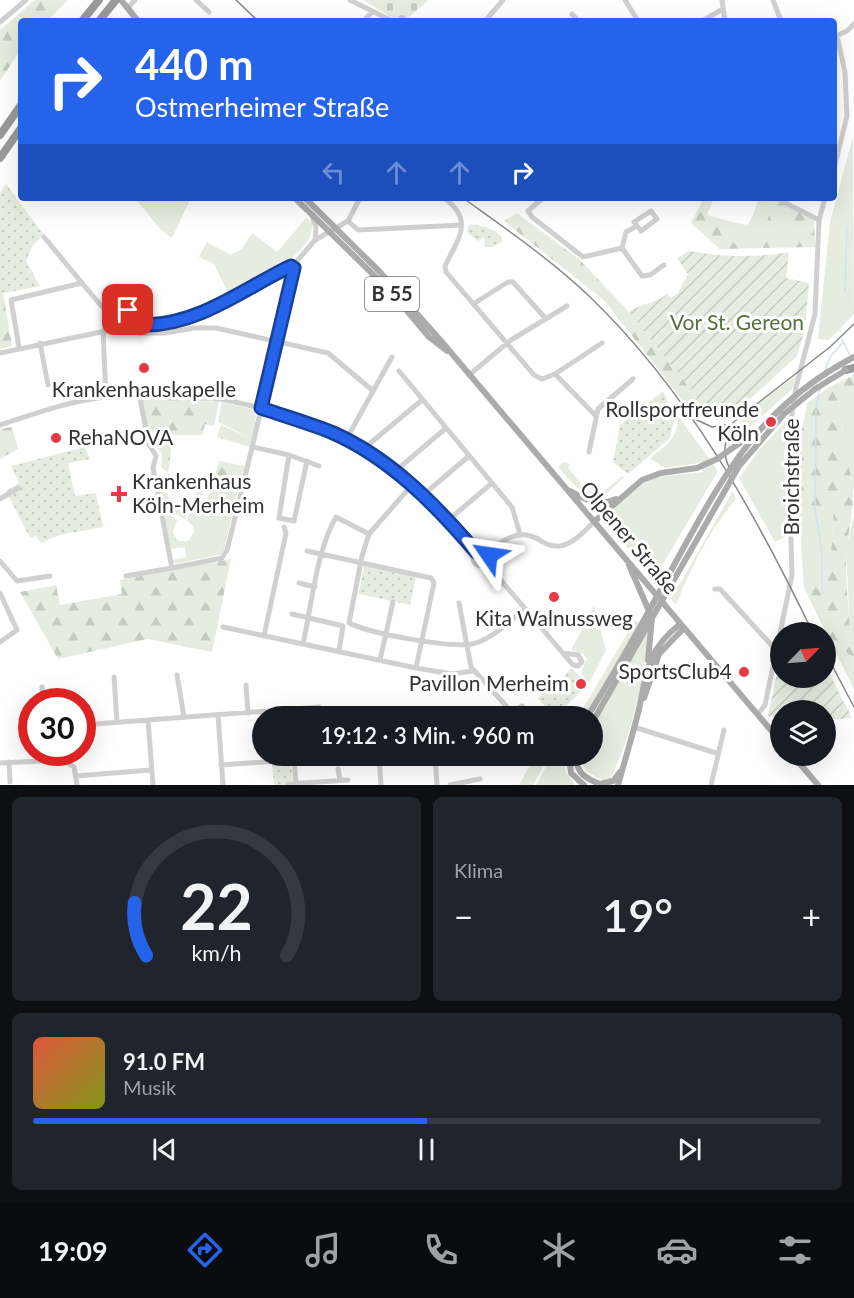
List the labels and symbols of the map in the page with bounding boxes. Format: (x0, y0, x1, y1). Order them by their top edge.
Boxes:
road number: B 55 (365, 277, 419, 311)
pin (102, 284, 153, 335)
park label: Vor St. Gereon (670, 309, 804, 334)
marker: Krankenhauskapelle (137, 361, 151, 375)
place label: Krankenhauskapelle (52, 376, 236, 401)
place label: Rollsportfreunde Köln (605, 396, 759, 445)
marker: Rollsportfreunde Köln (764, 415, 778, 429)
street label: Broichstraße (778, 418, 803, 536)
place label: RehaNOVA (68, 424, 174, 449)
marker: RehaNOVA (49, 431, 63, 445)
place label: Krankenhaus Köln-Merheim (132, 468, 265, 517)
street label: Olpener Straße (576, 476, 685, 598)
marker: Krankenhaus Köln-Merheim (110, 485, 128, 503)
position arrow (457, 523, 521, 587)
marker: Kita Walnussweg (547, 590, 561, 604)
place label: Kita Walnussweg (475, 605, 633, 630)
north arrow (770, 622, 836, 688)
place label: SportsClub4 (618, 658, 732, 683)
marker: SportsClub4 (737, 665, 751, 679)
place label: Pavillon Merheim (409, 670, 569, 695)
marker: Pavillon Merheim (574, 677, 588, 691)
speed limit sign: 30 (18, 688, 96, 766)

